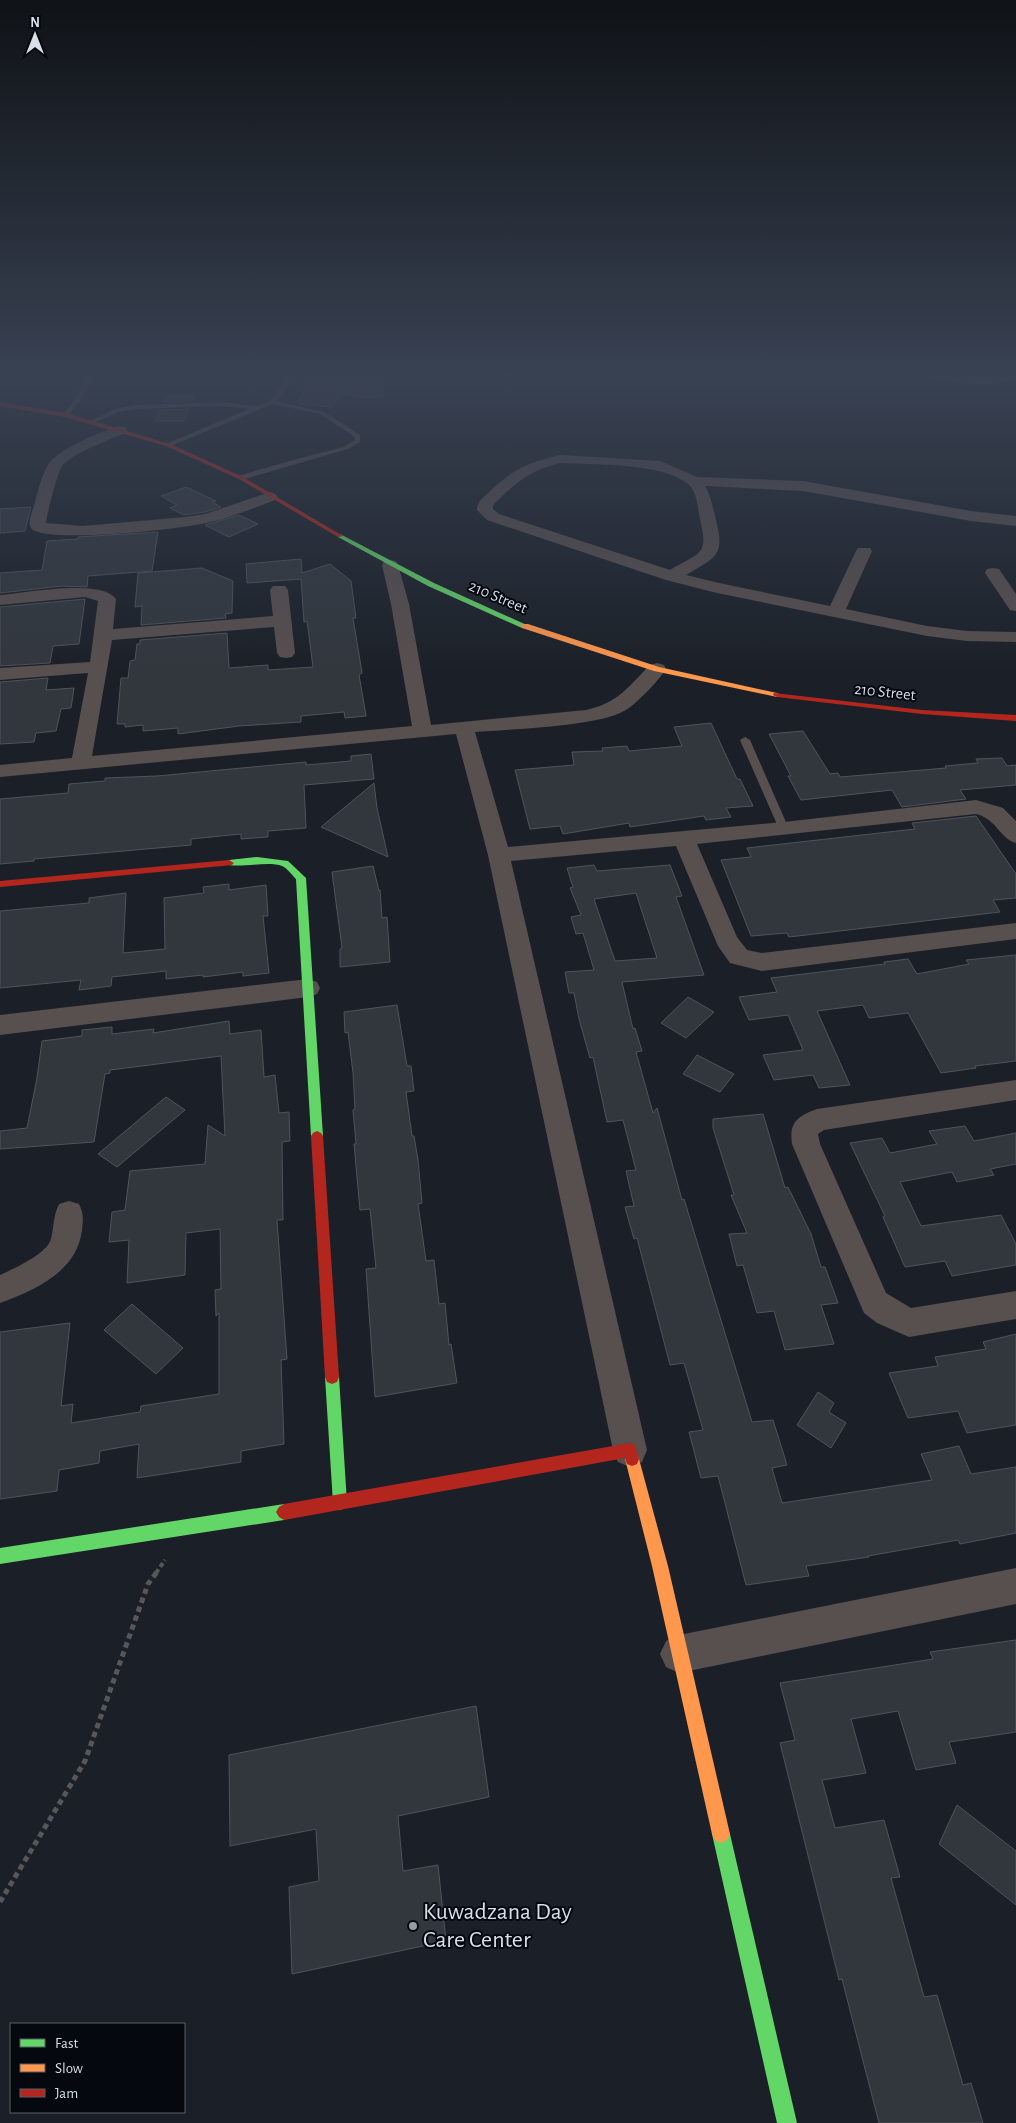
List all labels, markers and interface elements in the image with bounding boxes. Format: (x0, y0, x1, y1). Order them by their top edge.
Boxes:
north arrow (10, 10, 60, 60)
text: N (30, 16, 40, 30)
street label: 210 Street (467, 578, 529, 616)
street label: 210 Street (854, 681, 916, 703)
place label: Kuwadzana Day Care Center (423, 1900, 572, 1952)
marker: Kuwadzana Day Care Center (407, 1920, 419, 1932)
legend (10, 2023, 185, 2113)
text: Fast (55, 2036, 79, 2051)
text: Slow (55, 2061, 83, 2076)
text: Jam (55, 2086, 78, 2101)

